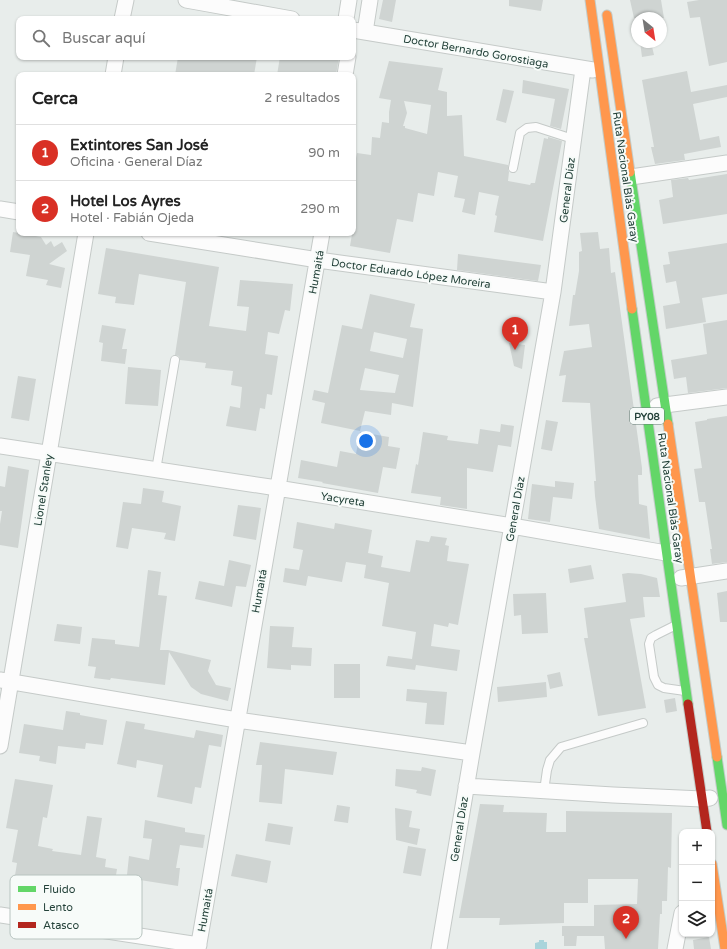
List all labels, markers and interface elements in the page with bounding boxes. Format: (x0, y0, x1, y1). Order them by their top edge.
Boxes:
north arrow (631, 12, 667, 48)
search box (16, 16, 356, 60)
icon: search (30, 27, 52, 49)
text: Buscar aquí (62, 29, 145, 47)
street label: Doctor Bernardo Gorostiaga (402, 32, 550, 71)
text: Cerca (32, 88, 78, 109)
text: 2 resultados (264, 90, 340, 106)
street label: Ruta Nacional Blás Garay (610, 111, 641, 243)
text: Extintores San José (70, 136, 208, 154)
text: 1 (41, 145, 49, 161)
text: 90 m (308, 145, 340, 161)
text: Oficina · General Díaz (70, 154, 202, 170)
street label: General Díaz (557, 156, 578, 224)
text: Hotel Los Ayres (70, 192, 181, 210)
text: 2 (41, 201, 49, 217)
text: 290 m (300, 201, 340, 217)
text: Hotel · Fabián Ojeda (70, 210, 194, 226)
street label: Humaitá (306, 249, 327, 295)
street label: Doctor Eduardo López Moreira (330, 256, 491, 291)
pin: 1 (502, 317, 528, 350)
road number: PY08 (630, 408, 664, 424)
your location (356, 431, 376, 451)
street label: Ruta Nacional Blás Garay (655, 432, 686, 564)
street label: Lionel Stanley (31, 453, 56, 527)
street label: General Díaz (503, 475, 528, 543)
street label: Yacyreta (320, 490, 366, 509)
street label: Humaitá (249, 568, 270, 614)
street label: General Díaz (448, 795, 471, 863)
map controls (679, 829, 715, 937)
button: + (679, 829, 715, 865)
button: − (679, 865, 715, 901)
legend (10, 875, 142, 939)
text: Fluido (43, 883, 76, 896)
street label: Humaitá (195, 887, 216, 933)
text: Lento (43, 901, 73, 914)
button: layers (679, 901, 715, 937)
pin: 2 (613, 906, 639, 939)
text: Atasco (43, 919, 79, 932)

